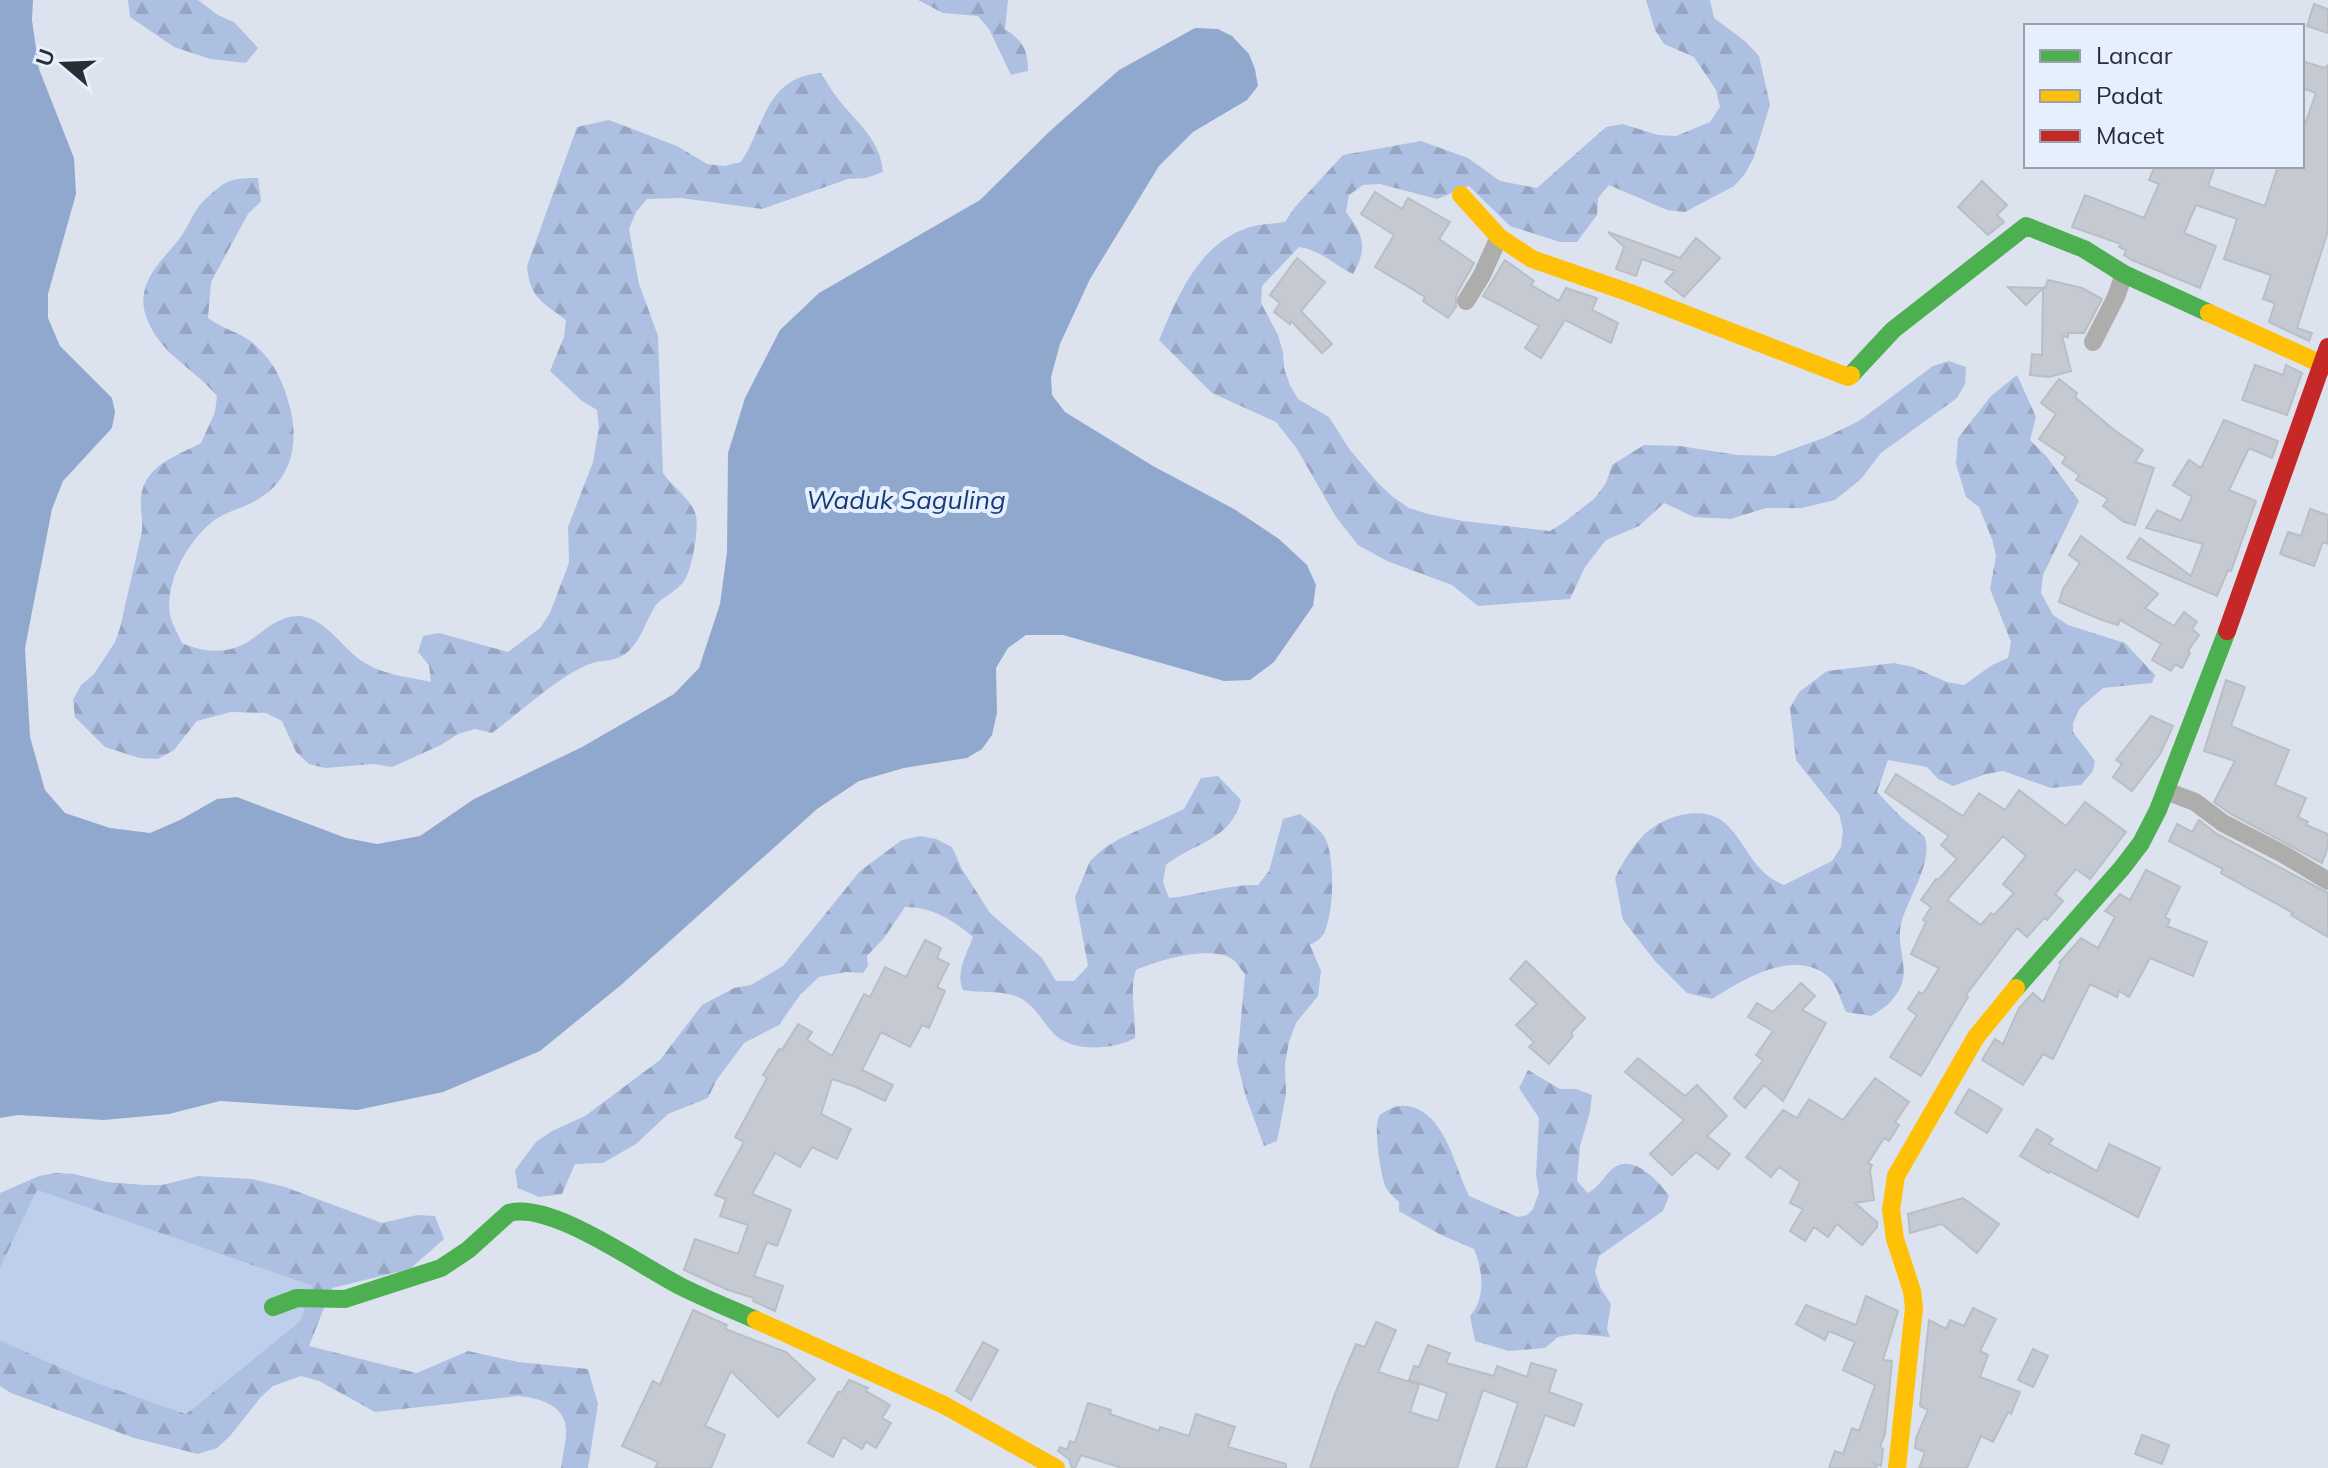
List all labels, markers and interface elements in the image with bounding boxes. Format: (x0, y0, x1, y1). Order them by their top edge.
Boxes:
north arrow (24, 24, 104, 104)
legend (2024, 24, 2304, 168)
text: Lancar (2096, 40, 2173, 70)
text: U (29, 45, 61, 70)
text: Padat (2096, 80, 2163, 110)
text: Macet (2096, 120, 2164, 150)
water label: Waduk Saguling (806, 483, 1006, 516)

